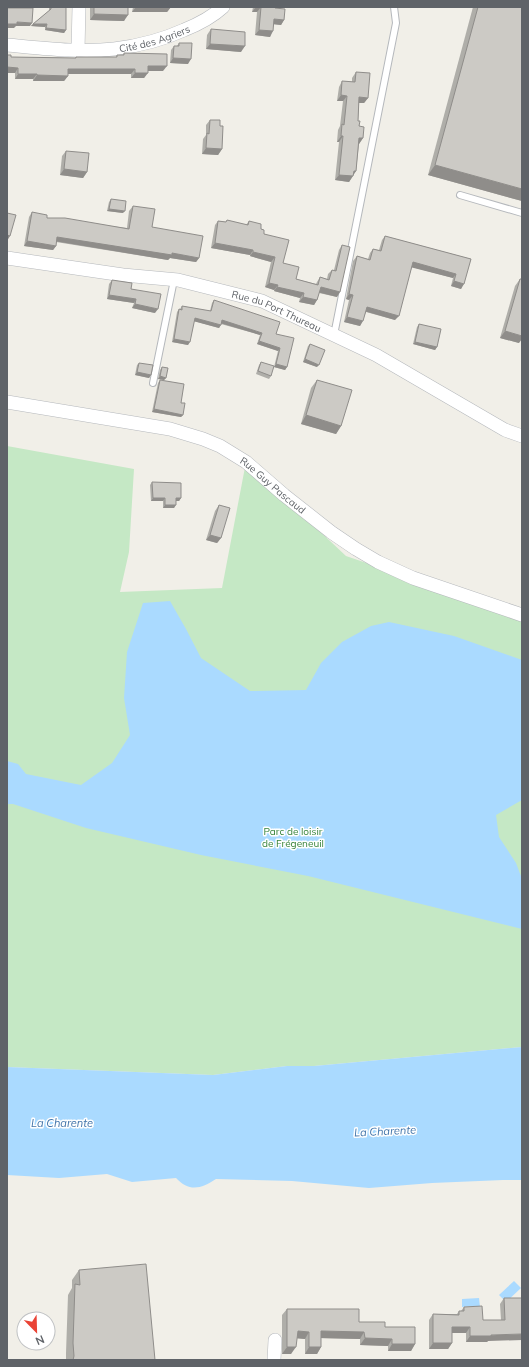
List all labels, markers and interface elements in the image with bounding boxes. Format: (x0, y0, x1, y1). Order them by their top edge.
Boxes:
street label: Cité des Agriers (118, 22, 192, 55)
street label: Rue du Port Thureau (230, 287, 323, 335)
street label: Rue Guy Pascaud (238, 454, 308, 516)
park label: Parc de loisir de Frégeneuil (262, 825, 324, 850)
water label: La Charente (31, 1116, 93, 1130)
water label: La Charente (354, 1122, 416, 1140)
north arrow (16, 1311, 56, 1351)
text: N (33, 1332, 46, 1348)

